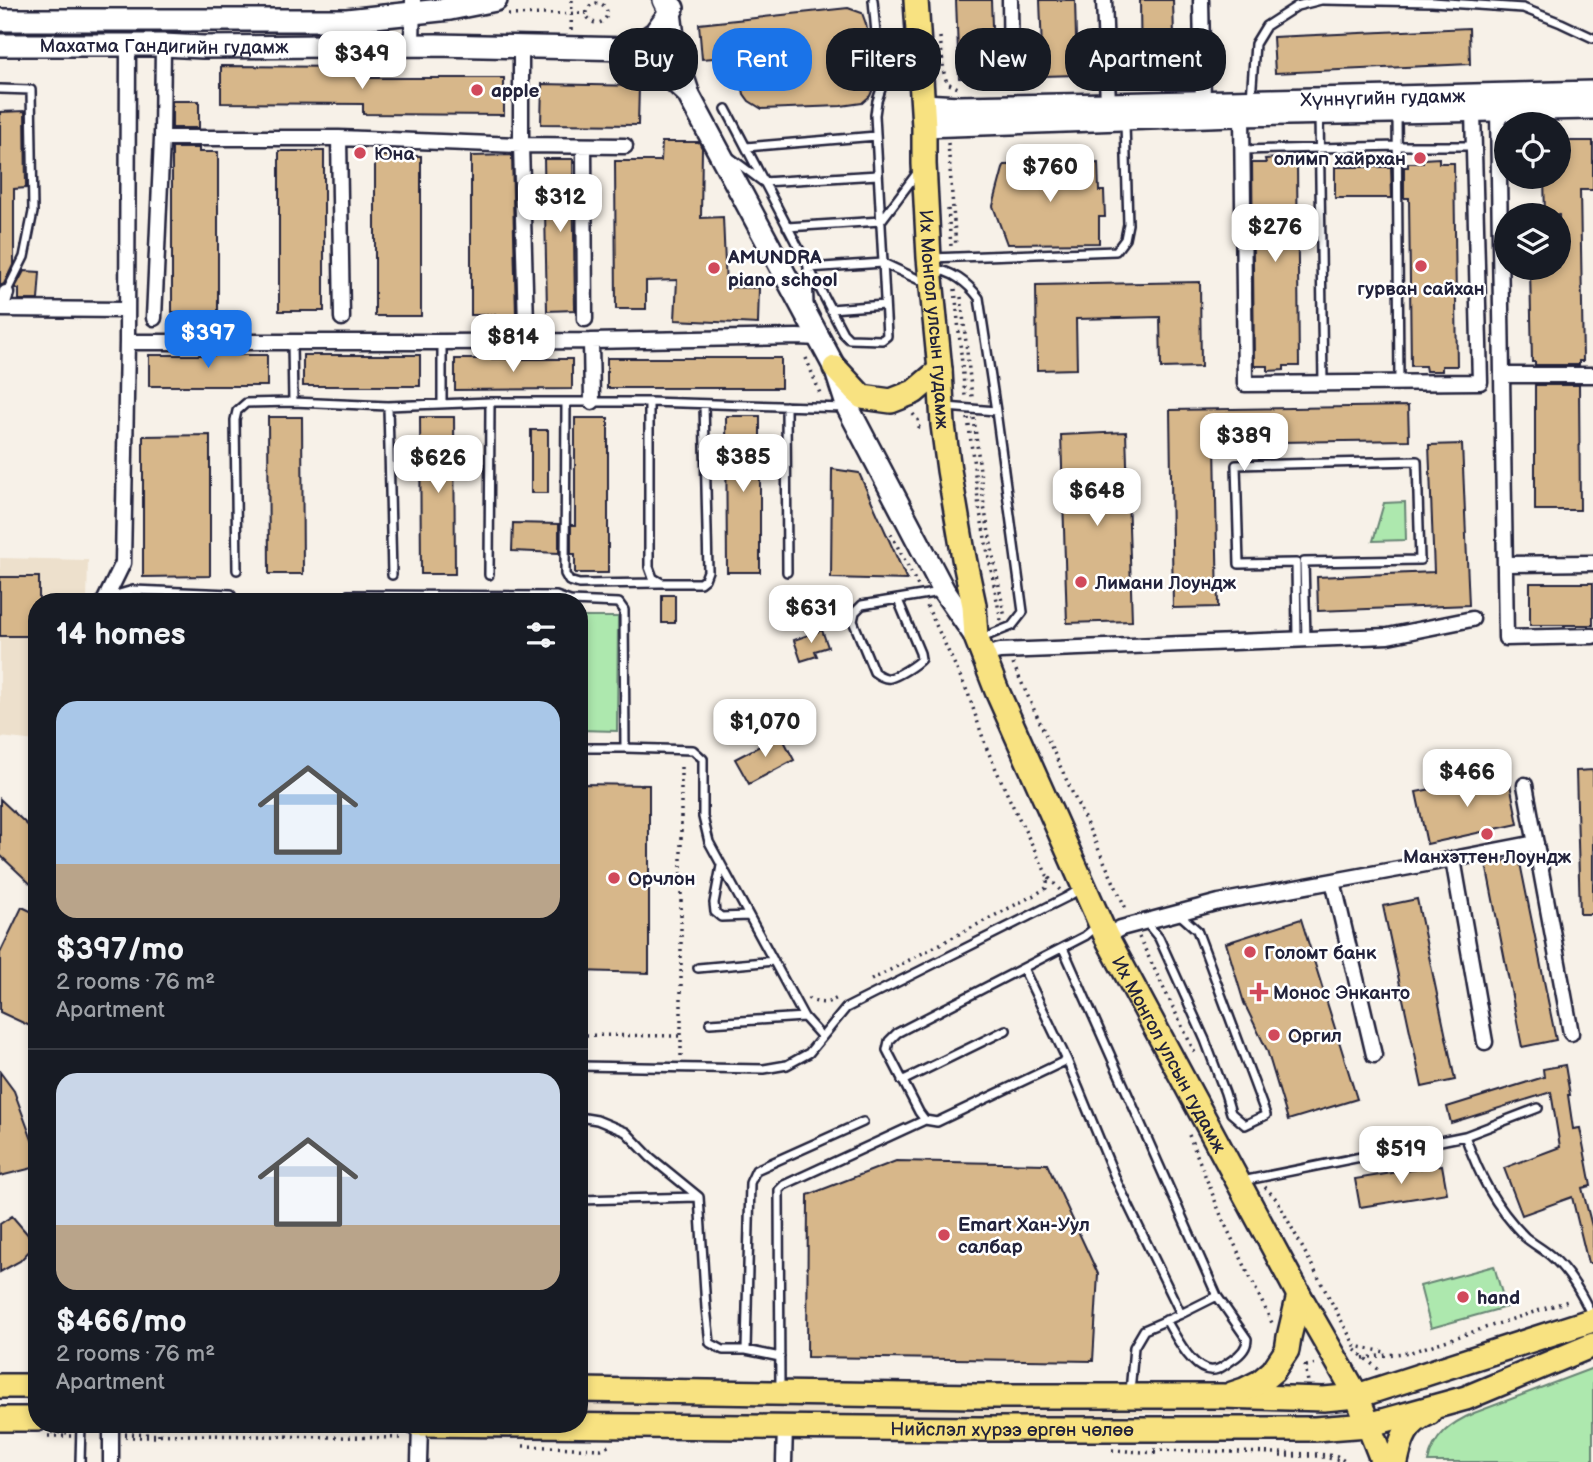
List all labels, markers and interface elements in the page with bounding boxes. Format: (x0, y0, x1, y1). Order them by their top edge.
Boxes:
chip: Buy (609, 28, 698, 91)
chip: Rent (712, 28, 812, 91)
chip: Filters (826, 28, 941, 91)
chip: New (955, 28, 1051, 91)
chip: Apartment (1065, 28, 1226, 91)
pin: $349 (321, 32, 403, 91)
street label: Махатма Гандигийн гудамж (40, 35, 289, 60)
text: $349 (334, 40, 390, 68)
place label: apple (491, 80, 539, 103)
marker: apple (469, 82, 485, 98)
street label: Хүннүгийн гудамж (1300, 85, 1466, 112)
map controls (1494, 112, 1571, 280)
button: locate (1494, 112, 1571, 189)
place label: Юна (374, 143, 415, 166)
pin: $760 (1009, 144, 1091, 204)
marker: Юна (352, 145, 368, 161)
place label: олимп хайрхан (1274, 148, 1406, 171)
marker: олимп хайрхан (1412, 150, 1428, 166)
text: $760 (1022, 153, 1078, 181)
pin: $312 (519, 174, 601, 234)
text: $312 (534, 183, 586, 211)
button: layers (1494, 203, 1571, 280)
pin: $276 (1234, 204, 1316, 264)
street label: Их Монгол улсын гудамж (913, 209, 953, 431)
text: $276 (1248, 213, 1302, 241)
place label: AMUNDRA piano school (727, 247, 838, 292)
marker: гурван сайхан (1413, 258, 1429, 274)
marker: AMUNDRA piano school (706, 260, 722, 276)
place label: гурван сайхан (1357, 278, 1485, 301)
pin: $397 (167, 310, 249, 370)
pin: $814 (472, 314, 554, 374)
text: $397 (181, 319, 235, 347)
text: $814 (487, 323, 539, 351)
pin: $389 (1203, 414, 1285, 473)
text: $389 (1216, 422, 1272, 450)
pin: $385 (702, 434, 784, 494)
pin: $626 (397, 435, 479, 495)
text: $385 (715, 443, 771, 471)
text: $626 (410, 444, 466, 472)
pin: $648 (1056, 468, 1138, 528)
text: $648 (1069, 477, 1125, 505)
place label: Лимани Лоундж (1094, 572, 1237, 595)
marker: Лимани Лоундж (1073, 574, 1089, 590)
pin: $631 (770, 586, 852, 645)
text: $631 (785, 594, 837, 622)
icon: filters (522, 616, 560, 654)
text: 14 homes (56, 617, 185, 653)
pin: $1,070 (708, 700, 822, 759)
text: $1,070 (729, 708, 801, 736)
icon: home (245, 747, 371, 873)
pin: $466 (1426, 750, 1508, 809)
text: $466 (1439, 758, 1495, 786)
marker: Манхэттен Лоундж (1479, 826, 1495, 842)
place label: Манхэттен Лоундж (1403, 846, 1572, 869)
place label: Орчлон (628, 868, 695, 891)
marker: Орчлон (606, 870, 622, 886)
text: $397/mo (56, 932, 184, 968)
place label: Голомт банк (1264, 942, 1377, 965)
marker: Голомт банк (1242, 944, 1258, 960)
street label: Их Монгол улсын гудамж (1106, 952, 1231, 1158)
text: 2 rooms · 76 m² (56, 968, 215, 996)
place label: Монос Энканто (1273, 982, 1410, 1005)
marker: Монос Энканто (1251, 984, 1267, 1000)
text: Apartment (56, 996, 165, 1024)
place label: Оргил (1288, 1025, 1342, 1048)
marker: Оргил (1266, 1027, 1282, 1043)
icon: home (245, 1119, 371, 1245)
pin: $519 (1360, 1126, 1442, 1186)
text: $519 (1375, 1135, 1427, 1163)
place label: Emart Хан-Уул салбар (958, 1214, 1090, 1259)
marker: Emart Хан-Уул салбар (936, 1227, 952, 1243)
place label: hand (1477, 1287, 1520, 1310)
marker: hand (1455, 1289, 1471, 1305)
text: $466/mo (56, 1304, 187, 1340)
text: 2 rooms · 76 m² (56, 1340, 215, 1368)
text: Apartment (56, 1368, 165, 1396)
street label: Нийслэл хүрээ өргөн чөлөө (890, 1418, 1134, 1442)

